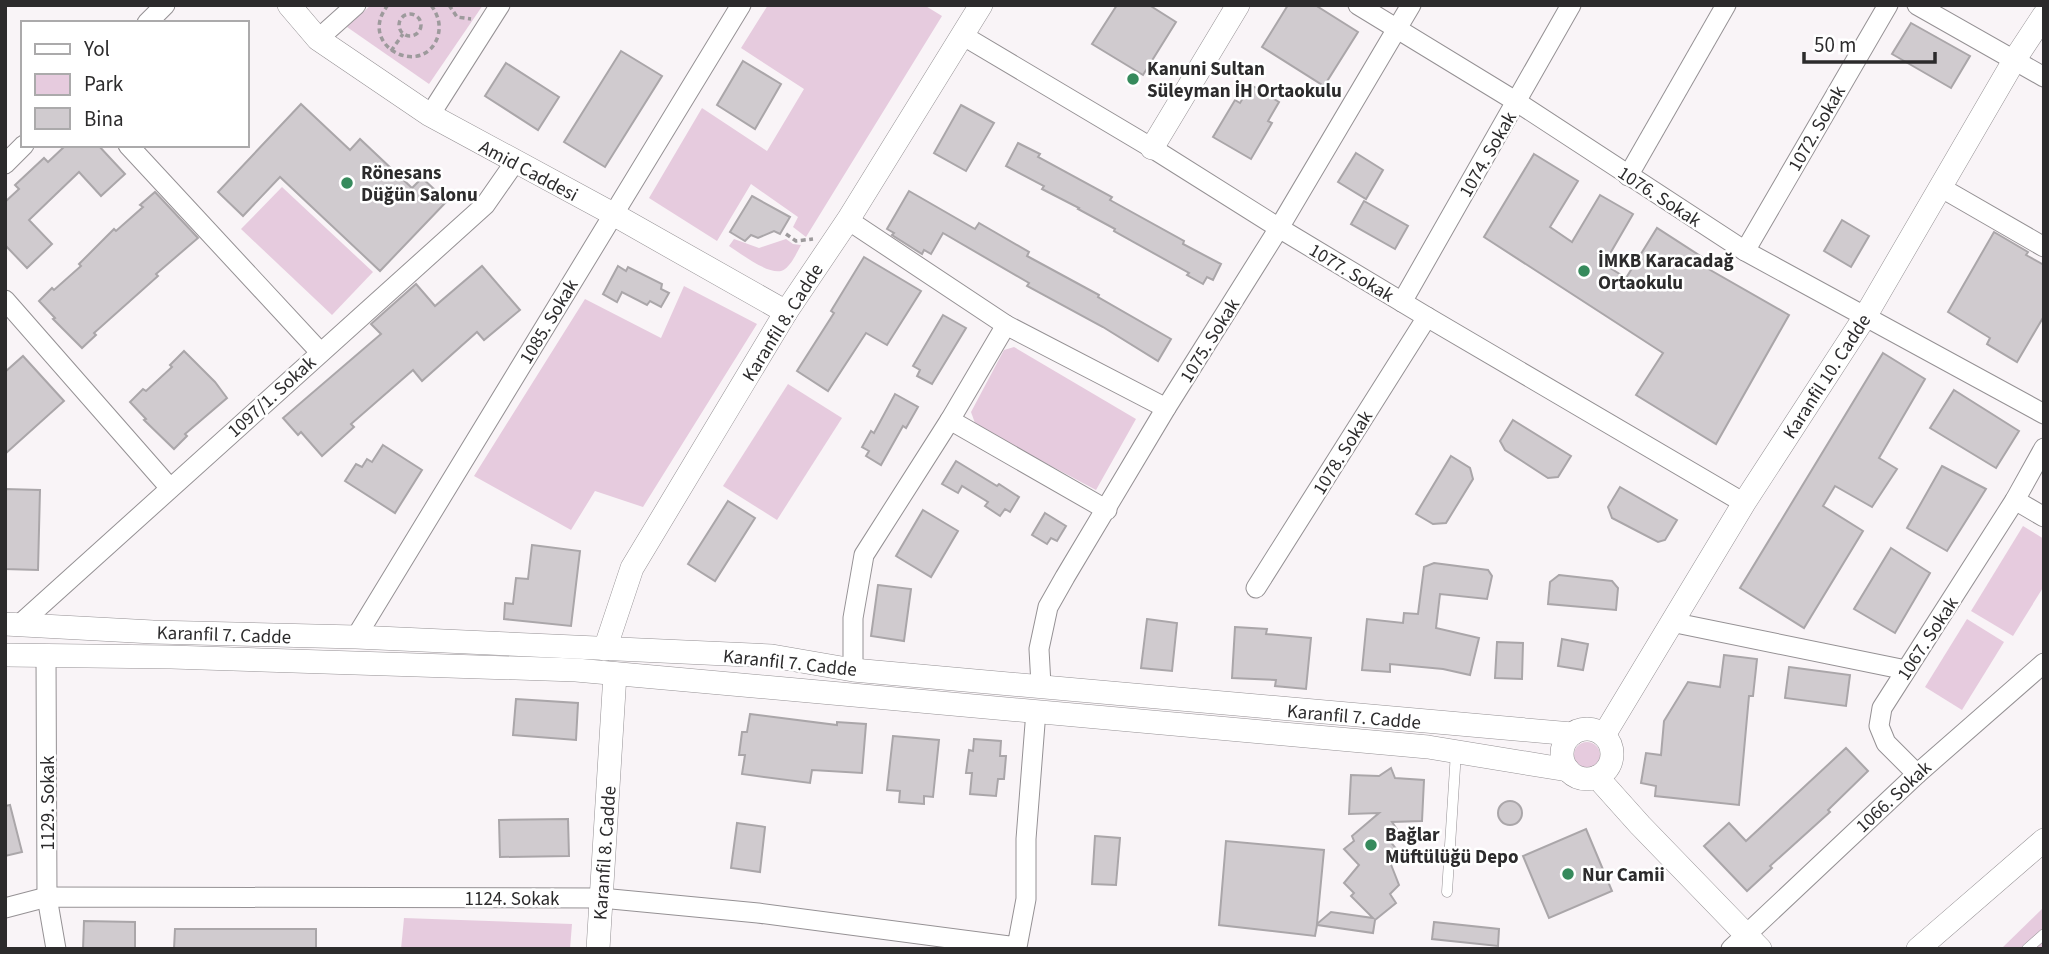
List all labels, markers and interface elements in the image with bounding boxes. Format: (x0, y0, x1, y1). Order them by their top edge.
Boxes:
legend (21, 21, 248, 147)
scale bar (1804, 21, 1935, 65)
text: 50 m (1814, 30, 1856, 60)
text: Yol (83, 34, 110, 64)
place label: Kanuni Sultan Süleyman İH Ortaokulu (1147, 56, 1342, 105)
text: Park (84, 69, 124, 99)
marker: Kanuni Sultan Süleyman İH Ortaokulu (1125, 71, 1141, 87)
street label: 1072. Sokak (1782, 80, 1853, 177)
text: Bina (84, 104, 124, 134)
street label: 1074. Sokak (1453, 106, 1524, 203)
street label: Amid Caddesi (474, 134, 583, 209)
place label: Rönesans Düğün Salonu (361, 160, 478, 209)
street label: 1076. Sokak (1612, 160, 1707, 235)
marker: Rönesans Düğün Salonu (339, 175, 355, 191)
street label: 1077. Sokak (1304, 237, 1399, 310)
place label: İMKB Karacadağ Ortaokulu (1598, 248, 1734, 297)
street label: Karanfil 8. Cadde (736, 259, 830, 387)
marker: İMKB Karacadağ Ortaokulu (1576, 263, 1592, 279)
street label: 1085. Sokak (513, 274, 586, 369)
street label: 1075. Sokak (1174, 293, 1247, 388)
street label: Karanfil 10. Cadde (1777, 309, 1878, 445)
street label: 1097/1. Sokak (222, 350, 323, 444)
street label: 1078. Sokak (1307, 405, 1380, 500)
street label: 1067. Sokak (1891, 591, 1966, 686)
street label: Karanfil 7. Cadde (156, 620, 292, 651)
street label: Karanfil 7. Cadde (722, 643, 858, 684)
street label: Karanfil 7. Cadde (1286, 698, 1422, 737)
street label: 1066. Sokak (1850, 754, 1938, 839)
street label: 1129. Sokak (35, 755, 62, 850)
street label: Karanfil 8. Cadde (587, 785, 624, 921)
place label: Bağlar Müftülüğü Depo (1385, 822, 1518, 871)
marker: Bağlar Müftülüğü Depo (1363, 837, 1379, 853)
place label: Nur Camii (1582, 862, 1665, 889)
marker: Nur Camii (1560, 866, 1576, 882)
street label: 1124. Sokak (465, 886, 560, 913)

